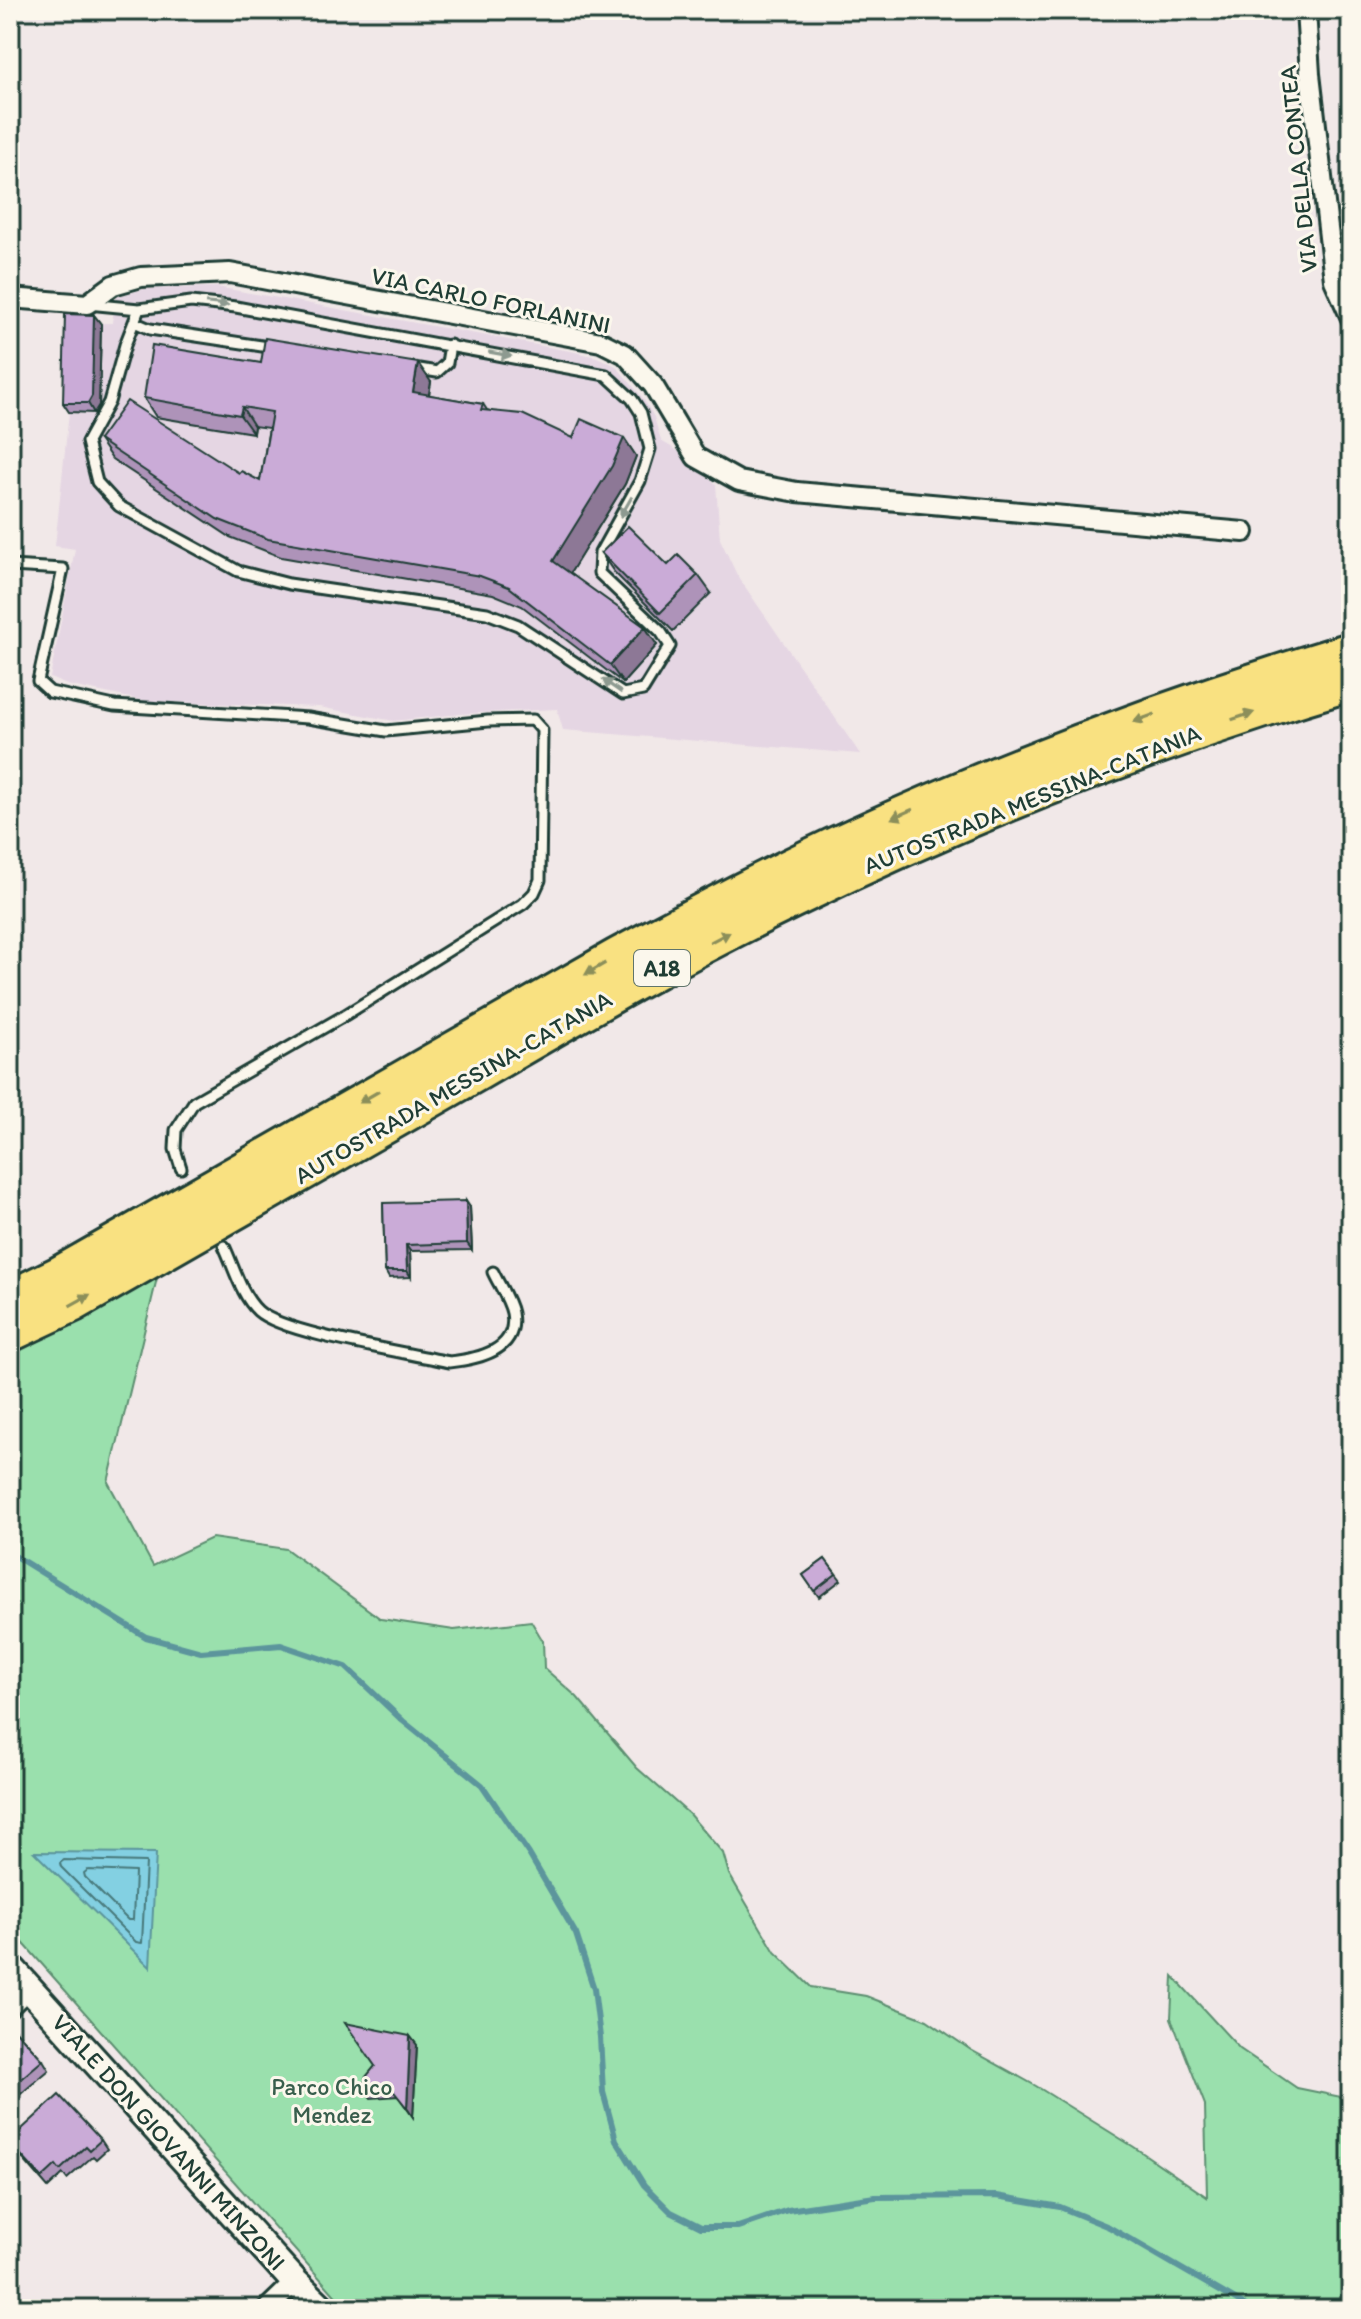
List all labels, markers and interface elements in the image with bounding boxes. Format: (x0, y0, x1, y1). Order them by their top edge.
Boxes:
street label: VIA DELLA CONTEA (1273, 64, 1323, 274)
street label: VIA CARLO FORLANINI (369, 260, 613, 340)
one-way arrow (205, 298, 230, 311)
one-way arrow (488, 349, 513, 361)
one-way arrow (619, 496, 633, 518)
one-way arrow (601, 679, 622, 694)
one-way arrow (1231, 710, 1255, 722)
one-way arrow (1132, 713, 1156, 725)
street label: AUTOSTRADA MESSINA-CATANIA (859, 718, 1205, 880)
one-way arrow (890, 807, 914, 821)
one-way arrow (709, 930, 731, 944)
road number: A18 (634, 950, 690, 986)
one-way arrow (584, 962, 606, 976)
street label: AUTOSTRADA MESSINA-CATANIA (289, 984, 617, 1190)
one-way arrow (358, 1090, 380, 1104)
one-way arrow (69, 1294, 91, 1308)
street label: VIALE DON GIOVANNI MINZONI (46, 2008, 292, 2276)
park label: Parco Chico Mendez (271, 2072, 393, 2129)

